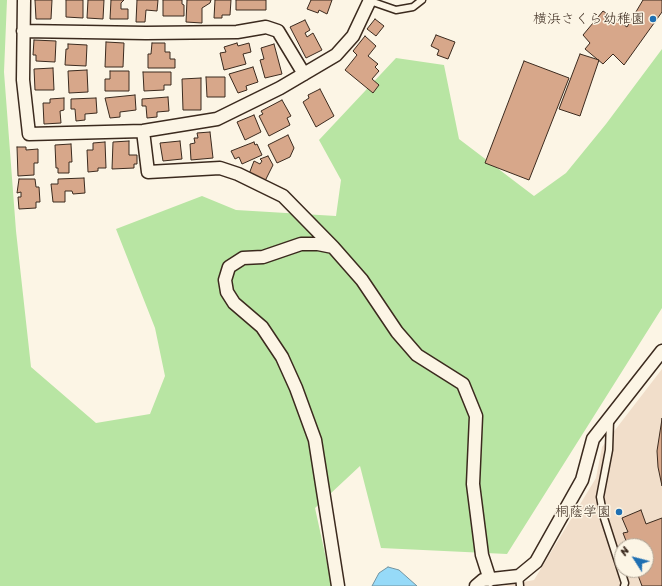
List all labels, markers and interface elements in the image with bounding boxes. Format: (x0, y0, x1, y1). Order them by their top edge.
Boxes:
place label: 横浜さくら幼稚園 (533, 11, 645, 27)
marker: 横浜さくら幼稚園 (648, 14, 658, 24)
place label: 桐蔭学園 (555, 504, 611, 520)
marker: 桐蔭学園 (614, 507, 624, 517)
north arrow (614, 538, 654, 578)
text: N (615, 543, 635, 560)

